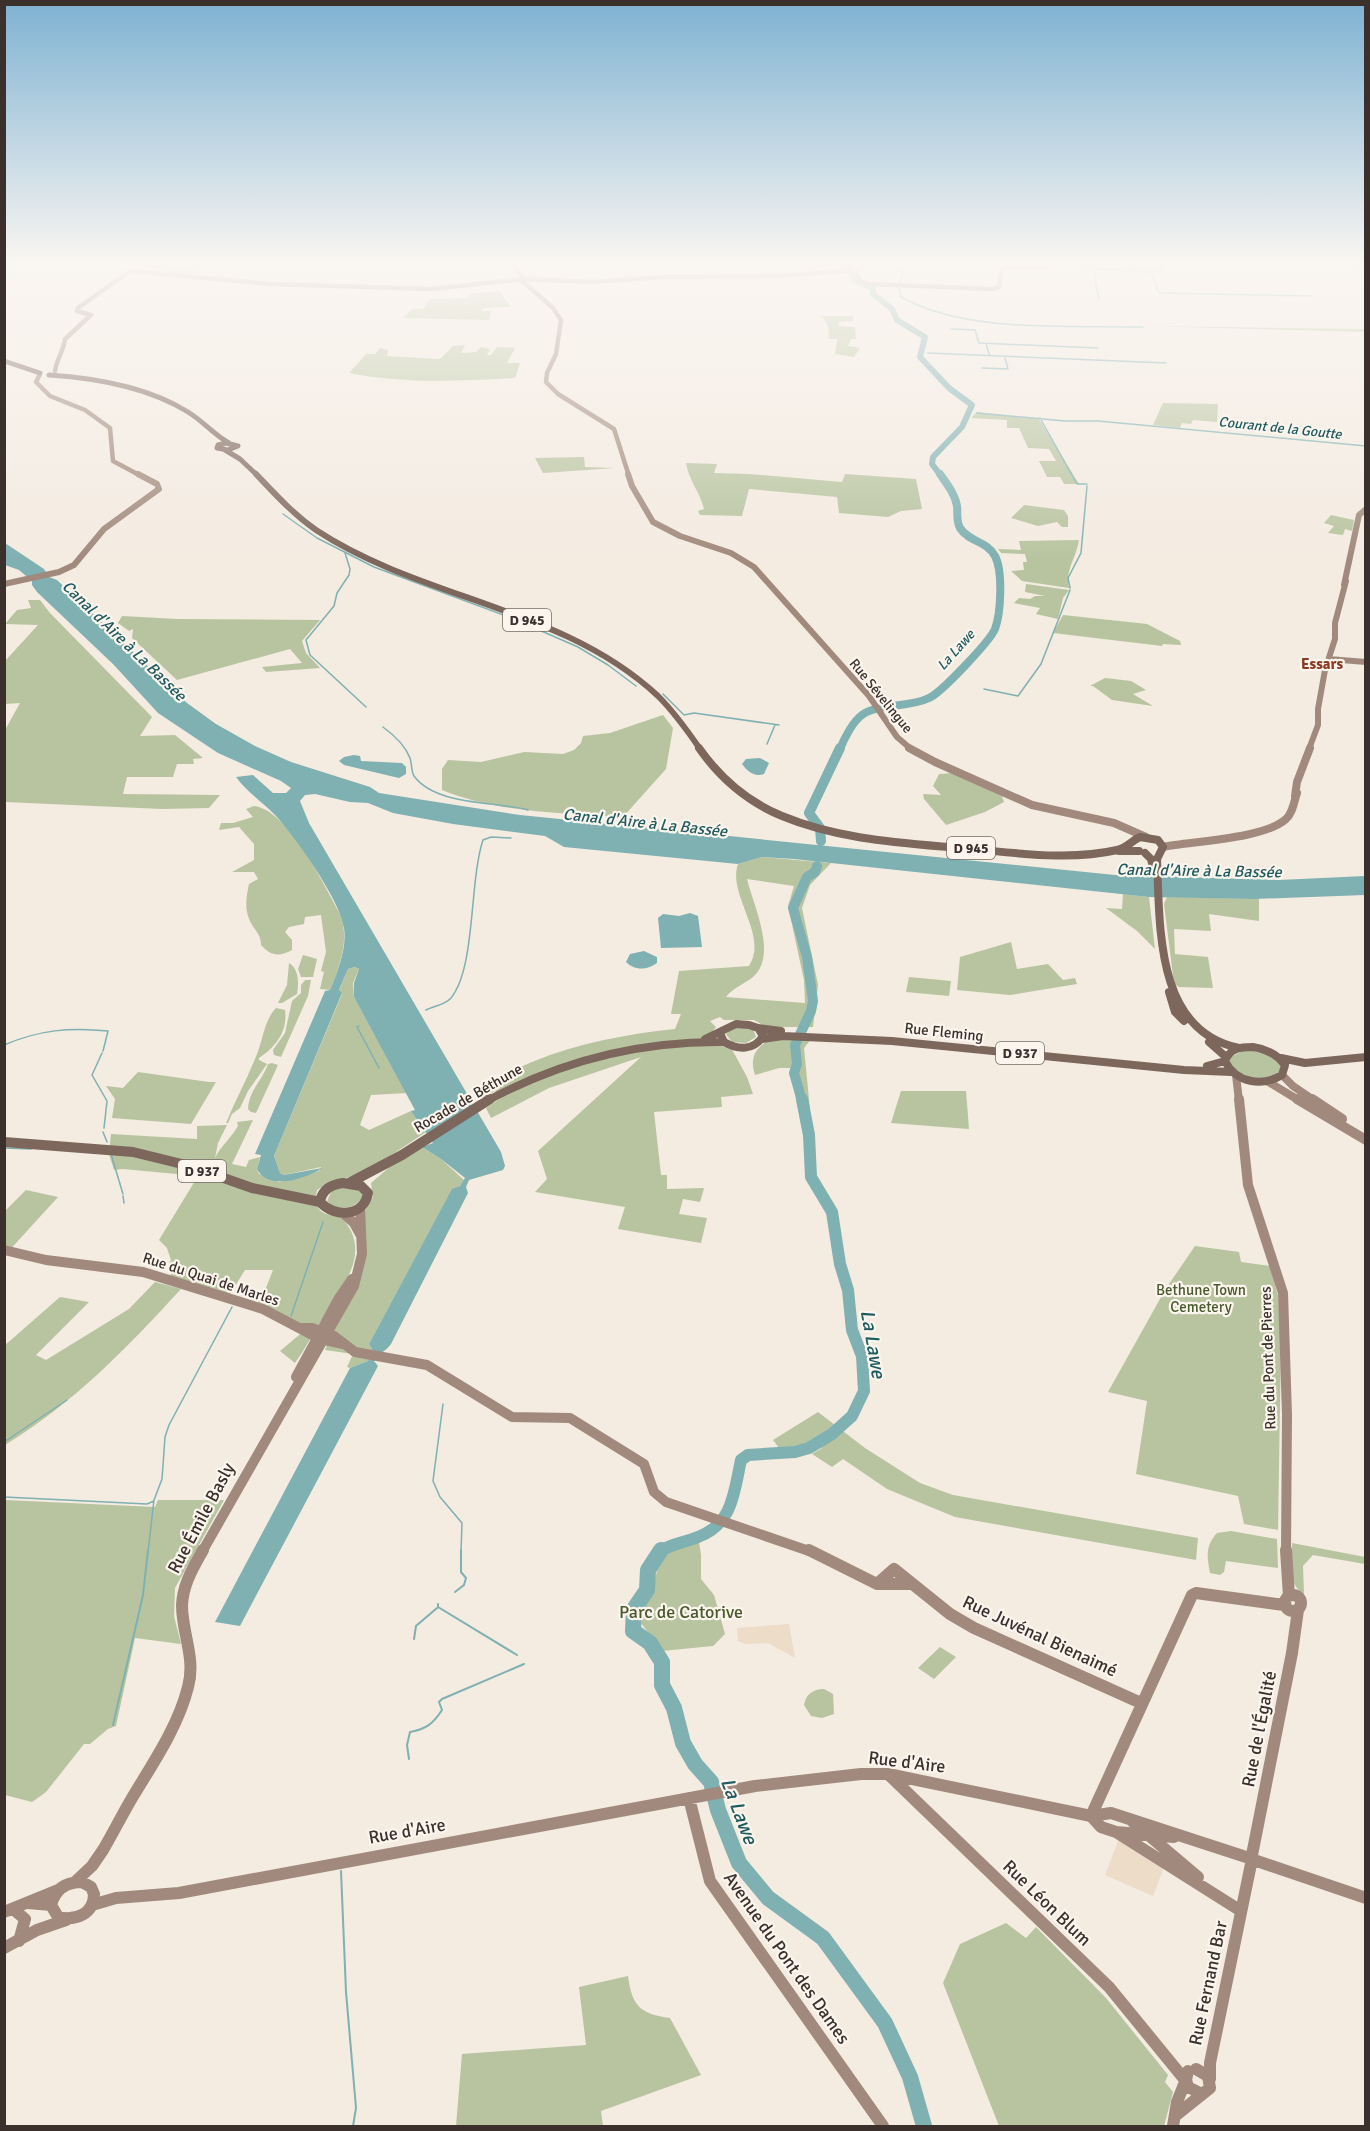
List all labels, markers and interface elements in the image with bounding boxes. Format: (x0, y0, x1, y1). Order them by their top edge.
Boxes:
water label: Courant de la Goutte (1218, 413, 1343, 443)
water label: Canal d'Aire à La Bassée (58, 577, 191, 706)
road number: D 945 (503, 609, 551, 631)
water label: La Lawe (933, 626, 979, 674)
street label: Rue Sévelingue (846, 655, 916, 737)
district label: Essars (1301, 655, 1343, 673)
water label: Canal d'Aire à La Bassée (562, 804, 729, 842)
road number: D 945 (947, 837, 995, 859)
water label: Canal d'Aire à La Bassée (1116, 860, 1283, 882)
street label: Rue Fleming (904, 1019, 984, 1045)
road number: D 937 (996, 1042, 1044, 1064)
street label: Rocade de Béthune (410, 1060, 526, 1136)
road number: D 937 (178, 1160, 226, 1182)
street label: Rue du Quai de Marles (141, 1248, 282, 1310)
park label: Bethune Town Cemetery (1156, 1281, 1246, 1316)
street label: Rue du Pont de Pierres (1256, 1286, 1279, 1430)
water label: La Lawe (855, 1308, 891, 1381)
street label: Rue Émile Basly (163, 1458, 240, 1577)
street label: Rue Juvénal Bienaimé (959, 1590, 1121, 1682)
park label: Parc de Catorive (619, 1601, 743, 1623)
street label: Rue de l'Égalité (1237, 1669, 1281, 1789)
street label: Rue d'Aire (867, 1746, 947, 1778)
water label: La Lawe (715, 1774, 763, 1849)
street label: Rue d'Aire (367, 1813, 447, 1849)
street label: Rue Léon Blum (998, 1855, 1096, 1951)
street label: Avenue du Pont des Dames (719, 1868, 855, 2048)
street label: Rue Fernand Bar (1184, 1918, 1232, 2047)

